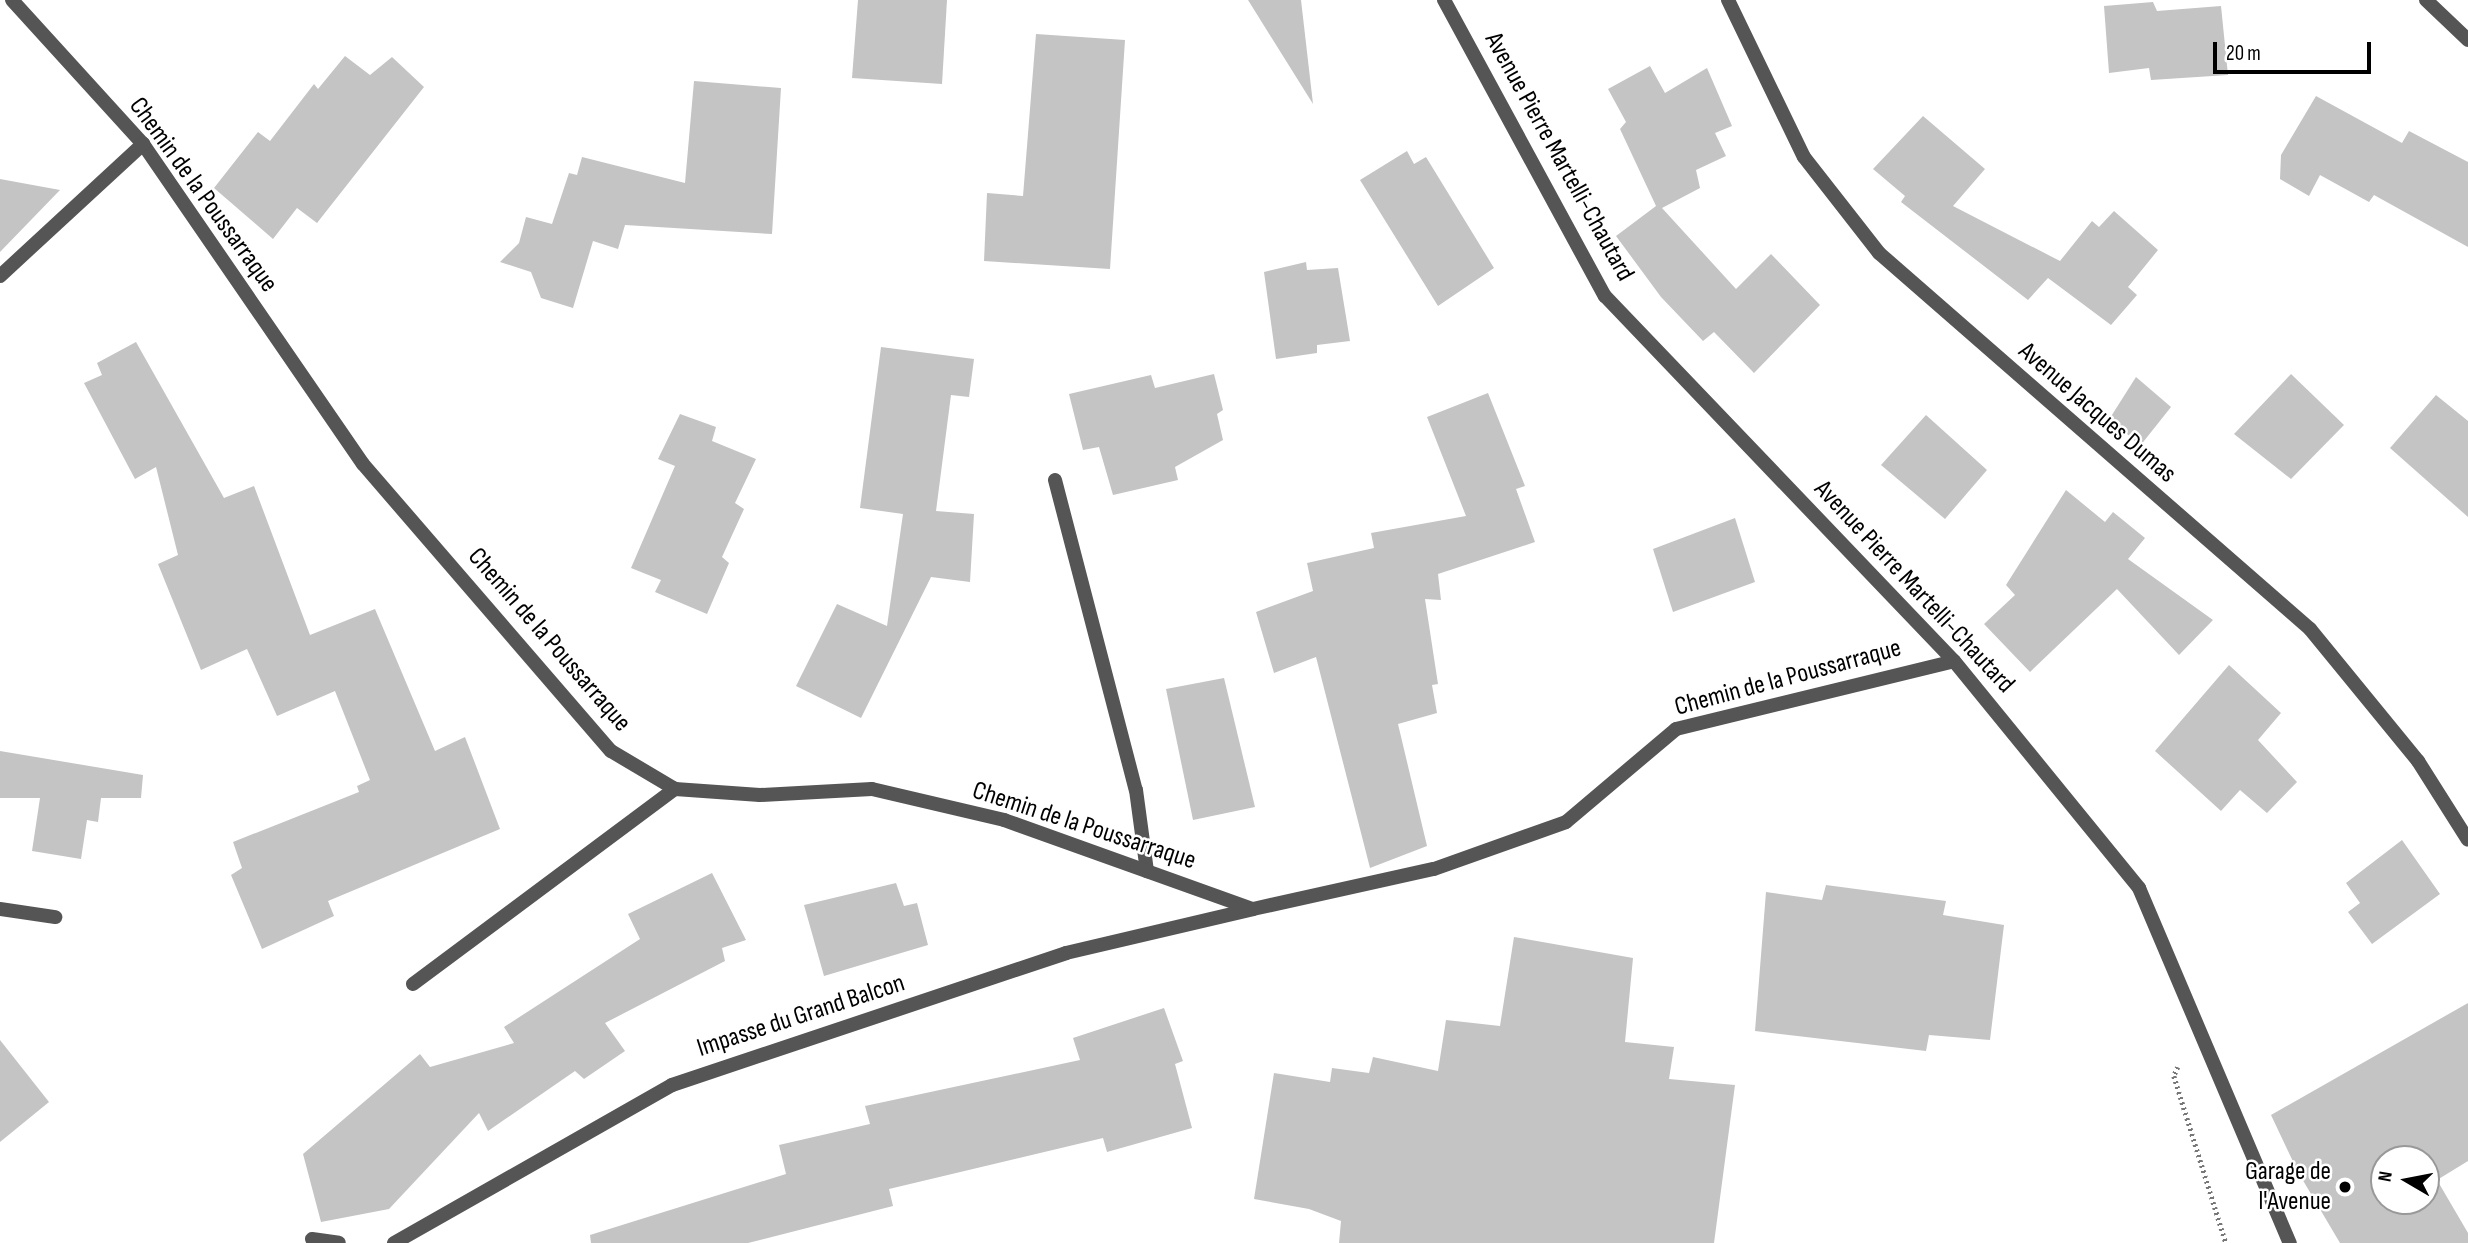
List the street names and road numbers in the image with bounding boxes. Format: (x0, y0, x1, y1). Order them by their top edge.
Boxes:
street label: Avenue Pierre Martelli-Chautard (1478, 27, 1640, 287)
street label: Chemin de la Poussarraque (122, 92, 284, 298)
street label: Avenue Jacques Dumas (2012, 336, 2182, 490)
street label: Avenue Pierre Martelli-Chautard (1807, 474, 2021, 700)
street label: Chemin de la Poussarraque (461, 542, 637, 738)
street label: Chemin de la Poussarraque (1671, 633, 1905, 723)
street label: Chemin de la Poussarraque (968, 775, 1200, 877)
street label: Impasse du Grand Balcon (693, 968, 909, 1064)

